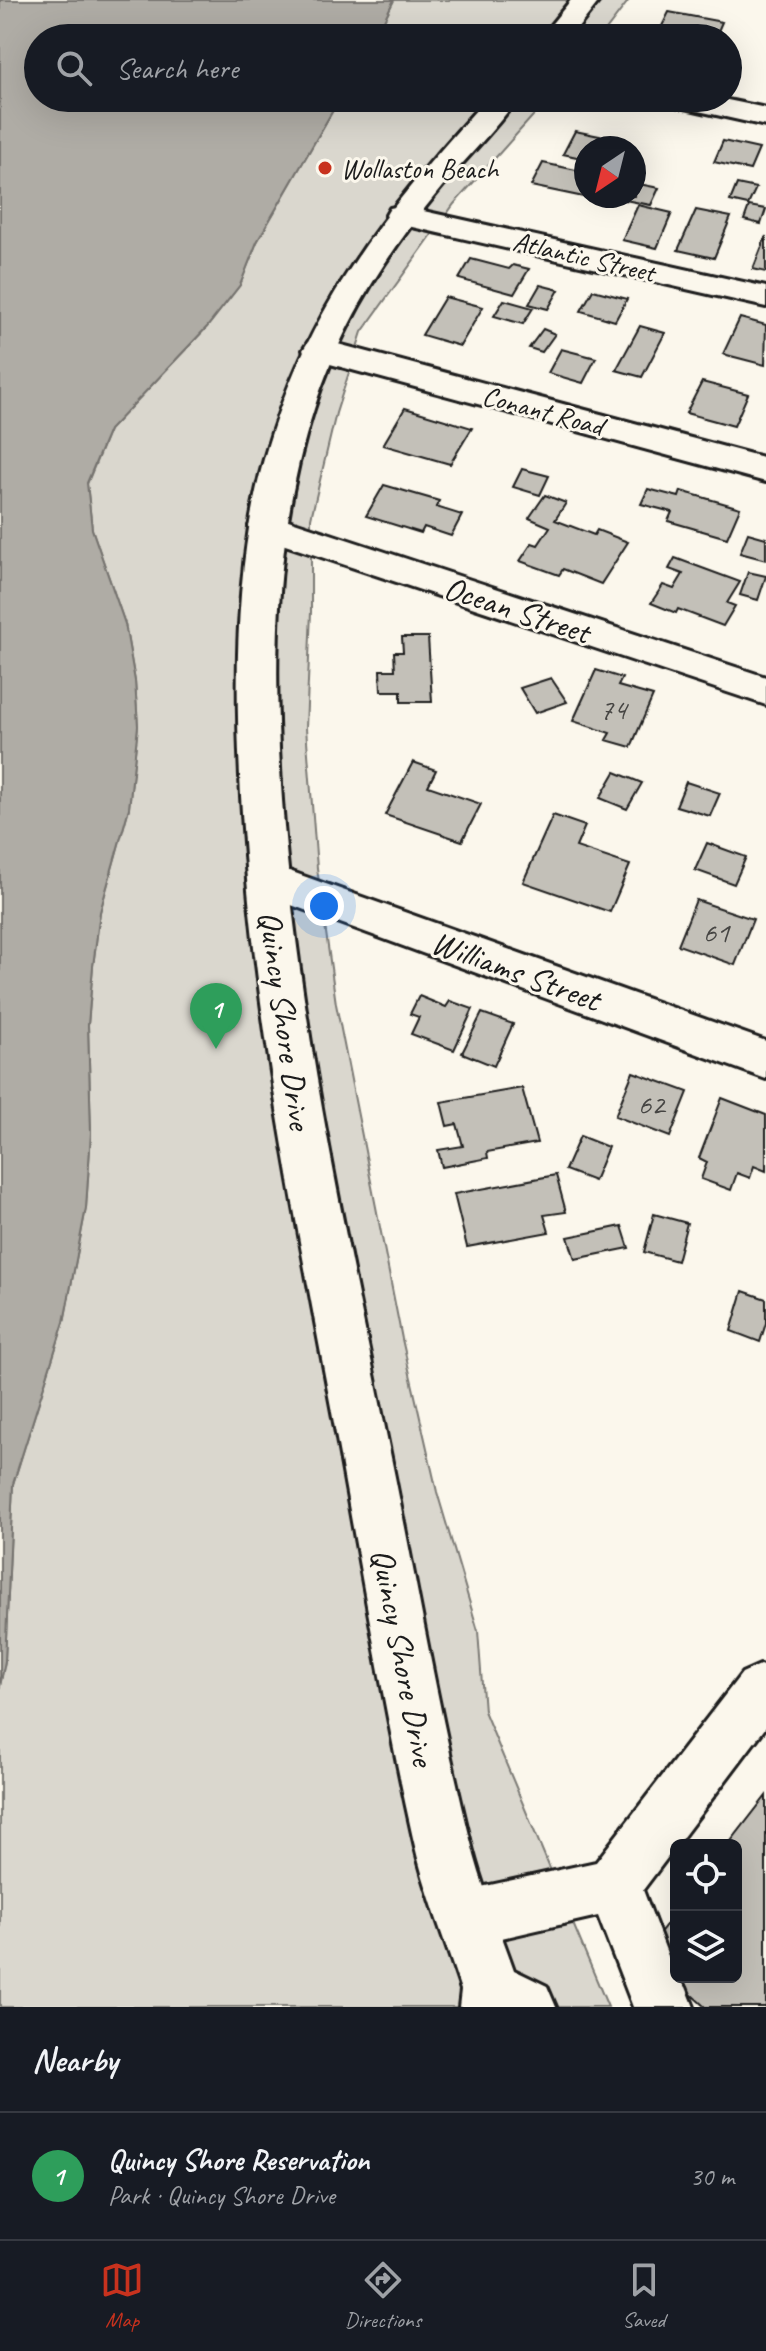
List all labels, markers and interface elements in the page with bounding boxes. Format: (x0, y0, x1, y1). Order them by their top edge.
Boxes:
search box (24, 24, 742, 112)
icon: search (52, 46, 96, 90)
text: Search here (116, 49, 238, 87)
north arrow (574, 136, 646, 208)
place label: Wollaston Beach (341, 151, 500, 186)
marker: Wollaston Beach (316, 159, 334, 177)
street label: Atlantic Street (510, 223, 661, 290)
street label: Conant Road (479, 378, 611, 444)
street label: Ocean Street (439, 566, 599, 654)
house number: 74 (600, 690, 629, 728)
your location (304, 886, 344, 926)
street label: Quincy Shore Drive (249, 908, 323, 1135)
house number: 61 (703, 913, 731, 951)
street label: Williams Street (426, 920, 609, 1022)
pin: 1 (190, 983, 242, 1049)
house number: 62 (638, 1085, 667, 1123)
street label: Quincy Shore Drive (361, 1545, 446, 1772)
map controls (670, 1839, 742, 1983)
button: locate (670, 1839, 742, 1911)
button: layers (670, 1911, 742, 1983)
text: Nearby (32, 2038, 118, 2081)
text: Quincy Shore Reservation (108, 2141, 369, 2179)
text: 1 (52, 2160, 64, 2193)
text: 30 m (690, 2160, 734, 2193)
text: Park · Quincy Shore Drive (108, 2179, 335, 2212)
tab: Map (100, 2258, 144, 2334)
tab: Directions (345, 2258, 421, 2334)
tab: Saved (622, 2258, 666, 2334)

